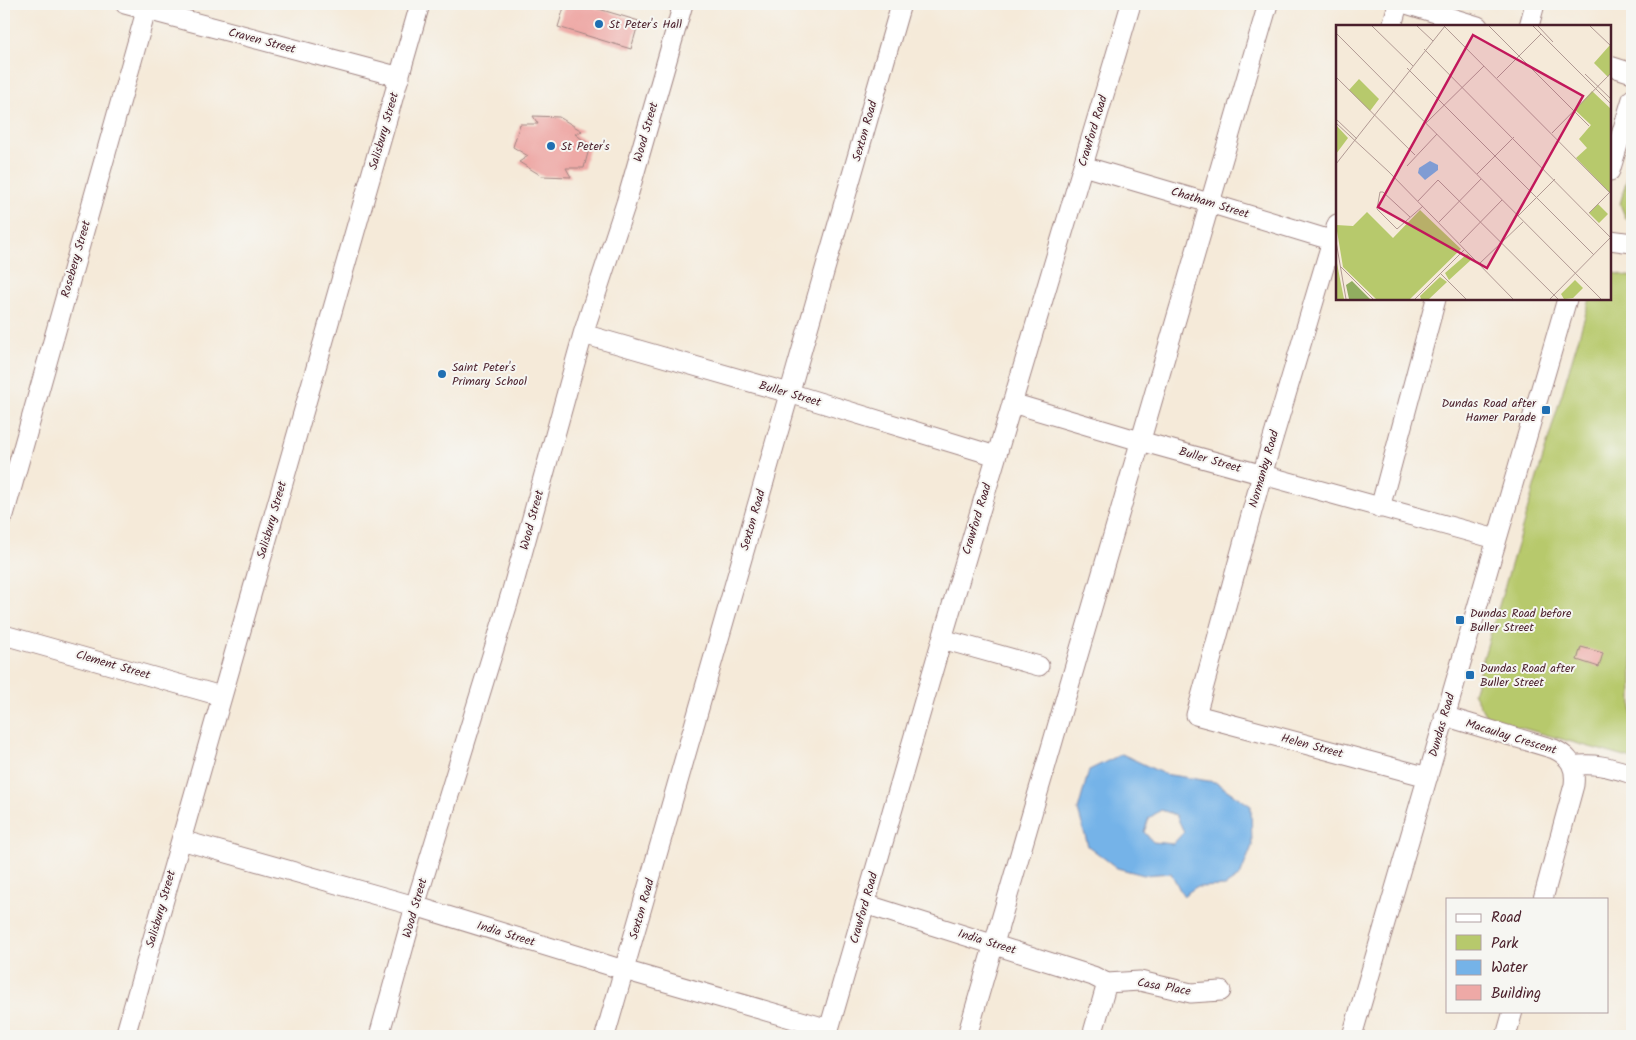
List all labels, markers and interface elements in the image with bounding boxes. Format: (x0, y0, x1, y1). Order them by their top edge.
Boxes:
place label: St Peter's Hall (609, 15, 682, 34)
marker: St Peter's Hall (593, 18, 605, 30)
street label: Craven Street (226, 23, 298, 59)
inset map (1336, 25, 1611, 300)
street label: Salisbury Street (364, 90, 404, 172)
street label: Crawford Road (1073, 92, 1113, 169)
street label: Sexton Road (847, 97, 883, 164)
street label: Wood Street (628, 99, 664, 164)
place label: St Peter's (561, 137, 610, 156)
marker: St Peter's (545, 140, 557, 152)
street label: Chatham Street (1169, 182, 1252, 224)
street label: Rosebery Street (56, 218, 96, 300)
place label: Saint Peter's Primary School (452, 358, 527, 391)
marker: Saint Peter's Primary School (436, 368, 448, 380)
street label: Buller Street (757, 376, 824, 412)
place label: Dundas Road after Hamer Parade (1442, 394, 1537, 427)
marker: Dundas Road after Hamer Parade (1540, 404, 1552, 416)
street label: Normanby Road (1244, 427, 1284, 510)
street label: Buller Street (1177, 442, 1244, 478)
street label: Salisbury Street (252, 479, 292, 561)
street label: Crawford Road (957, 480, 997, 557)
street label: Sexton Road (735, 486, 771, 553)
street label: Wood Street (515, 488, 549, 552)
place label: Dundas Road before Buller Street (1470, 604, 1572, 637)
marker: Dundas Road before Buller Street (1454, 614, 1466, 626)
street label: Clement Street (73, 645, 153, 685)
place label: Dundas Road after Buller Street (1480, 659, 1576, 692)
marker: Dundas Road after Buller Street (1464, 669, 1476, 681)
street label: Dundas Road (1424, 690, 1460, 759)
street label: Macaulay Crescent (1463, 714, 1559, 760)
street label: Helen Street (1279, 729, 1345, 763)
street label: Salisbury Street (141, 868, 181, 950)
street label: Crawford Road (845, 869, 884, 946)
street label: Wood Street (397, 875, 433, 940)
street label: Sexton Road (624, 875, 660, 942)
legend (1446, 898, 1608, 1012)
text: Road (1491, 906, 1522, 930)
street label: India Street (475, 916, 538, 952)
street label: India Street (956, 924, 1019, 960)
text: Park (1491, 932, 1519, 956)
text: Water (1491, 956, 1528, 980)
street label: Casa Place (1136, 973, 1193, 1001)
text: Building (1491, 982, 1541, 1006)

